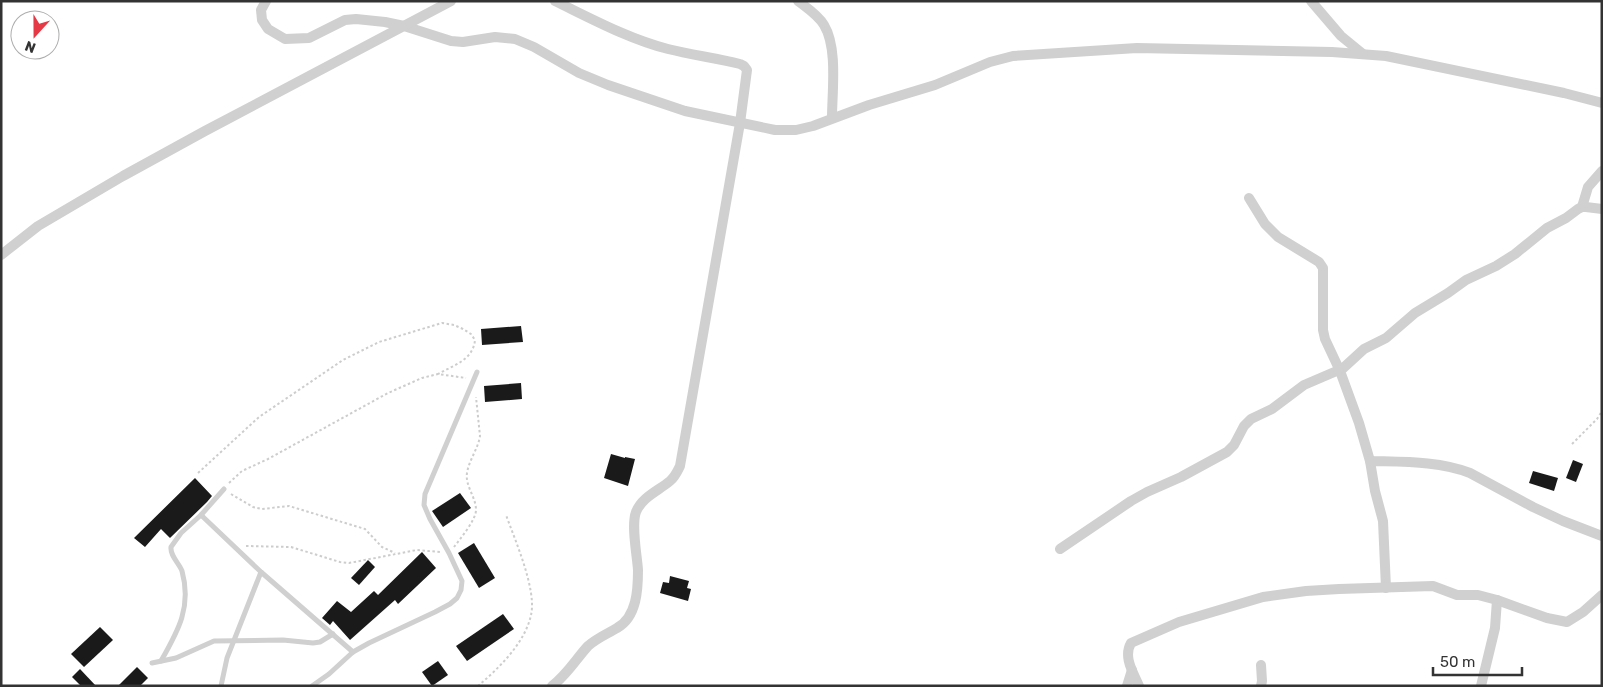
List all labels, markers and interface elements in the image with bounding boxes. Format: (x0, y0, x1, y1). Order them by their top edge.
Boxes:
north arrow (10, 10, 60, 60)
text: N (23, 37, 38, 56)
scale bar (1433, 644, 1522, 676)
text: 50 m (1440, 653, 1475, 671)

